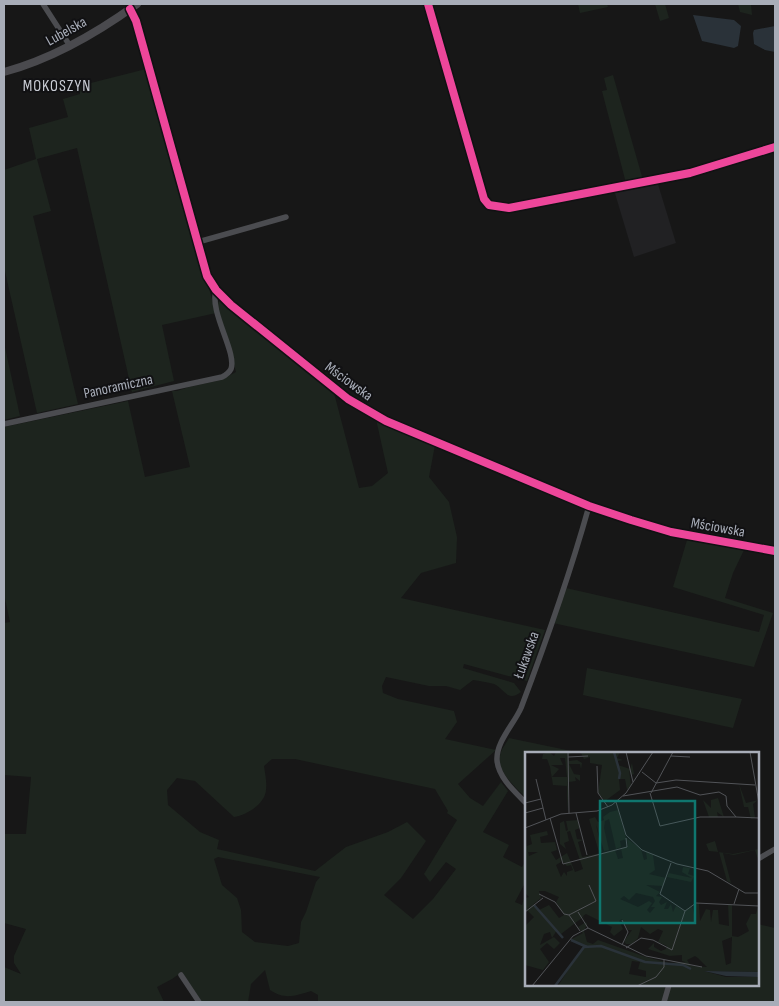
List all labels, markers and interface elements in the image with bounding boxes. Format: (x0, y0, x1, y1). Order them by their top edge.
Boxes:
street label: Lubelska (42, 12, 90, 50)
district label: MOKOSZYN (23, 77, 91, 96)
street label: Mściowska (321, 358, 377, 405)
street label: Panoramiczna (82, 370, 155, 403)
street label: Mściowska (689, 513, 747, 542)
street label: Łukawska (509, 629, 544, 682)
inset map (525, 752, 759, 986)

